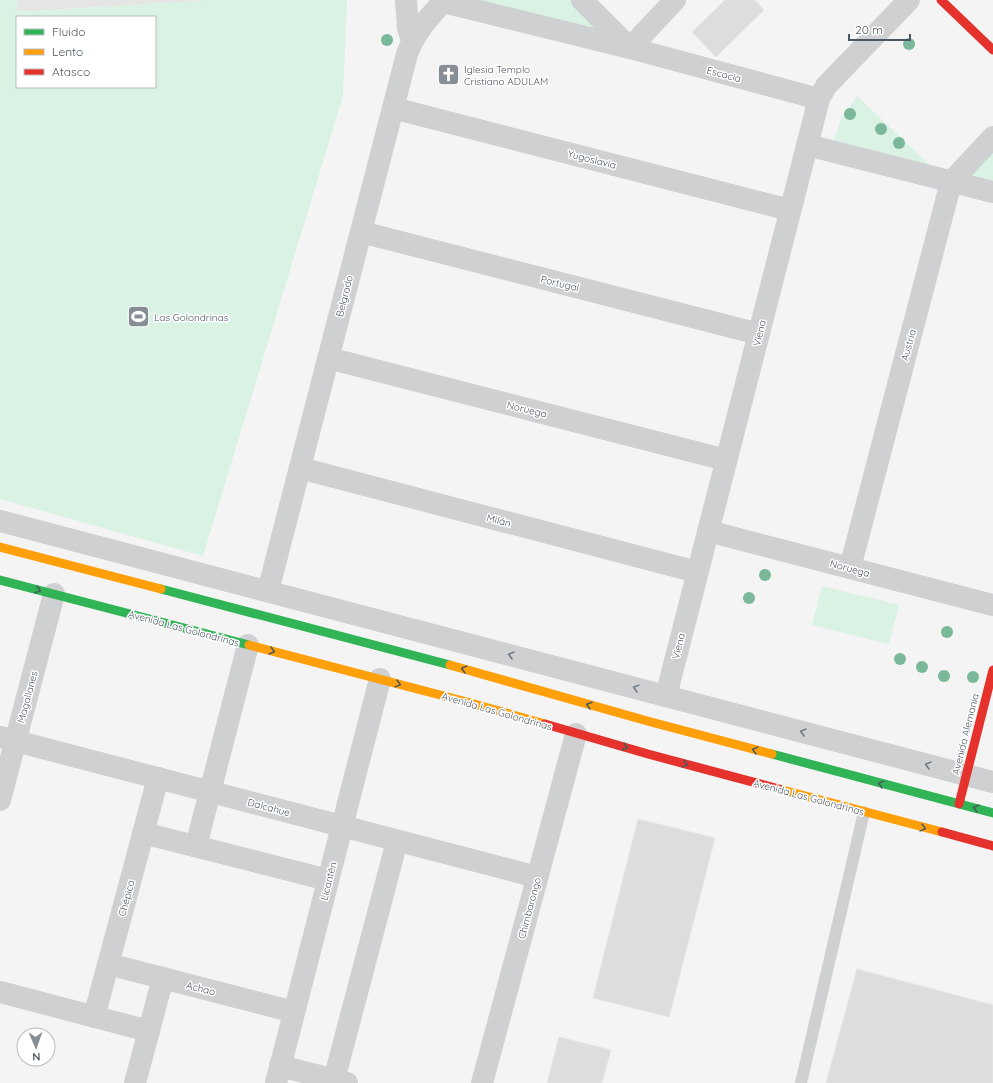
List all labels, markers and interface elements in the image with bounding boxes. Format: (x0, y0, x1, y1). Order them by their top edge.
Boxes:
legend (16, 16, 156, 88)
scale bar (849, 16, 910, 42)
text: 20 m (855, 22, 883, 37)
text: Fluido (52, 24, 85, 39)
text: Lento (52, 44, 83, 59)
church icon: Iglesia Templo Cristiano ADULAM (435, 62, 461, 88)
place label: Iglesia Templo Cristiano ADULAM (464, 63, 548, 88)
text: Atasco (52, 64, 90, 79)
street label: Escocia (705, 64, 742, 85)
street label: Yugoslavia (566, 147, 617, 172)
street label: Portugal (539, 272, 581, 295)
street label: Belgrado (333, 274, 356, 318)
sports icon: Las Golondrinas (125, 304, 151, 330)
place label: Las Golondrinas (154, 311, 229, 324)
street label: Viena (750, 319, 769, 347)
street label: Austria (898, 328, 919, 362)
street label: Noruega (506, 398, 548, 421)
street label: Milán (485, 511, 512, 530)
street label: Noruega (829, 557, 871, 580)
one-way arrow (35, 585, 41, 593)
street label: Avenida Las Golondrinas (127, 607, 241, 650)
street label: Viena (669, 632, 688, 660)
one-way arrow (268, 646, 275, 655)
one-way arrow (507, 652, 514, 660)
one-way arrow (461, 665, 468, 673)
street label: Magallanes (14, 669, 41, 725)
one-way arrow (394, 679, 401, 688)
one-way arrow (633, 685, 639, 693)
street label: Avenida Las Golondrinas (440, 689, 554, 734)
street label: Avenida Alemania (949, 692, 982, 776)
one-way arrow (586, 701, 593, 710)
one-way arrow (799, 728, 806, 737)
one-way arrow (621, 742, 628, 751)
one-way arrow (752, 746, 759, 755)
one-way arrow (682, 759, 689, 768)
one-way arrow (925, 761, 932, 770)
street label: Avenida Las Golondrinas (752, 776, 866, 819)
one-way arrow (878, 780, 884, 788)
street label: Dalcahue (246, 796, 292, 820)
one-way arrow (973, 805, 979, 813)
one-way arrow (919, 823, 926, 832)
street label: Licantén (317, 861, 340, 902)
street label: Chimbarongo (515, 876, 544, 940)
street label: Chépica (115, 878, 138, 918)
street label: Achao (185, 979, 217, 998)
north arrow (16, 1027, 56, 1067)
text: N (32, 1050, 41, 1064)

